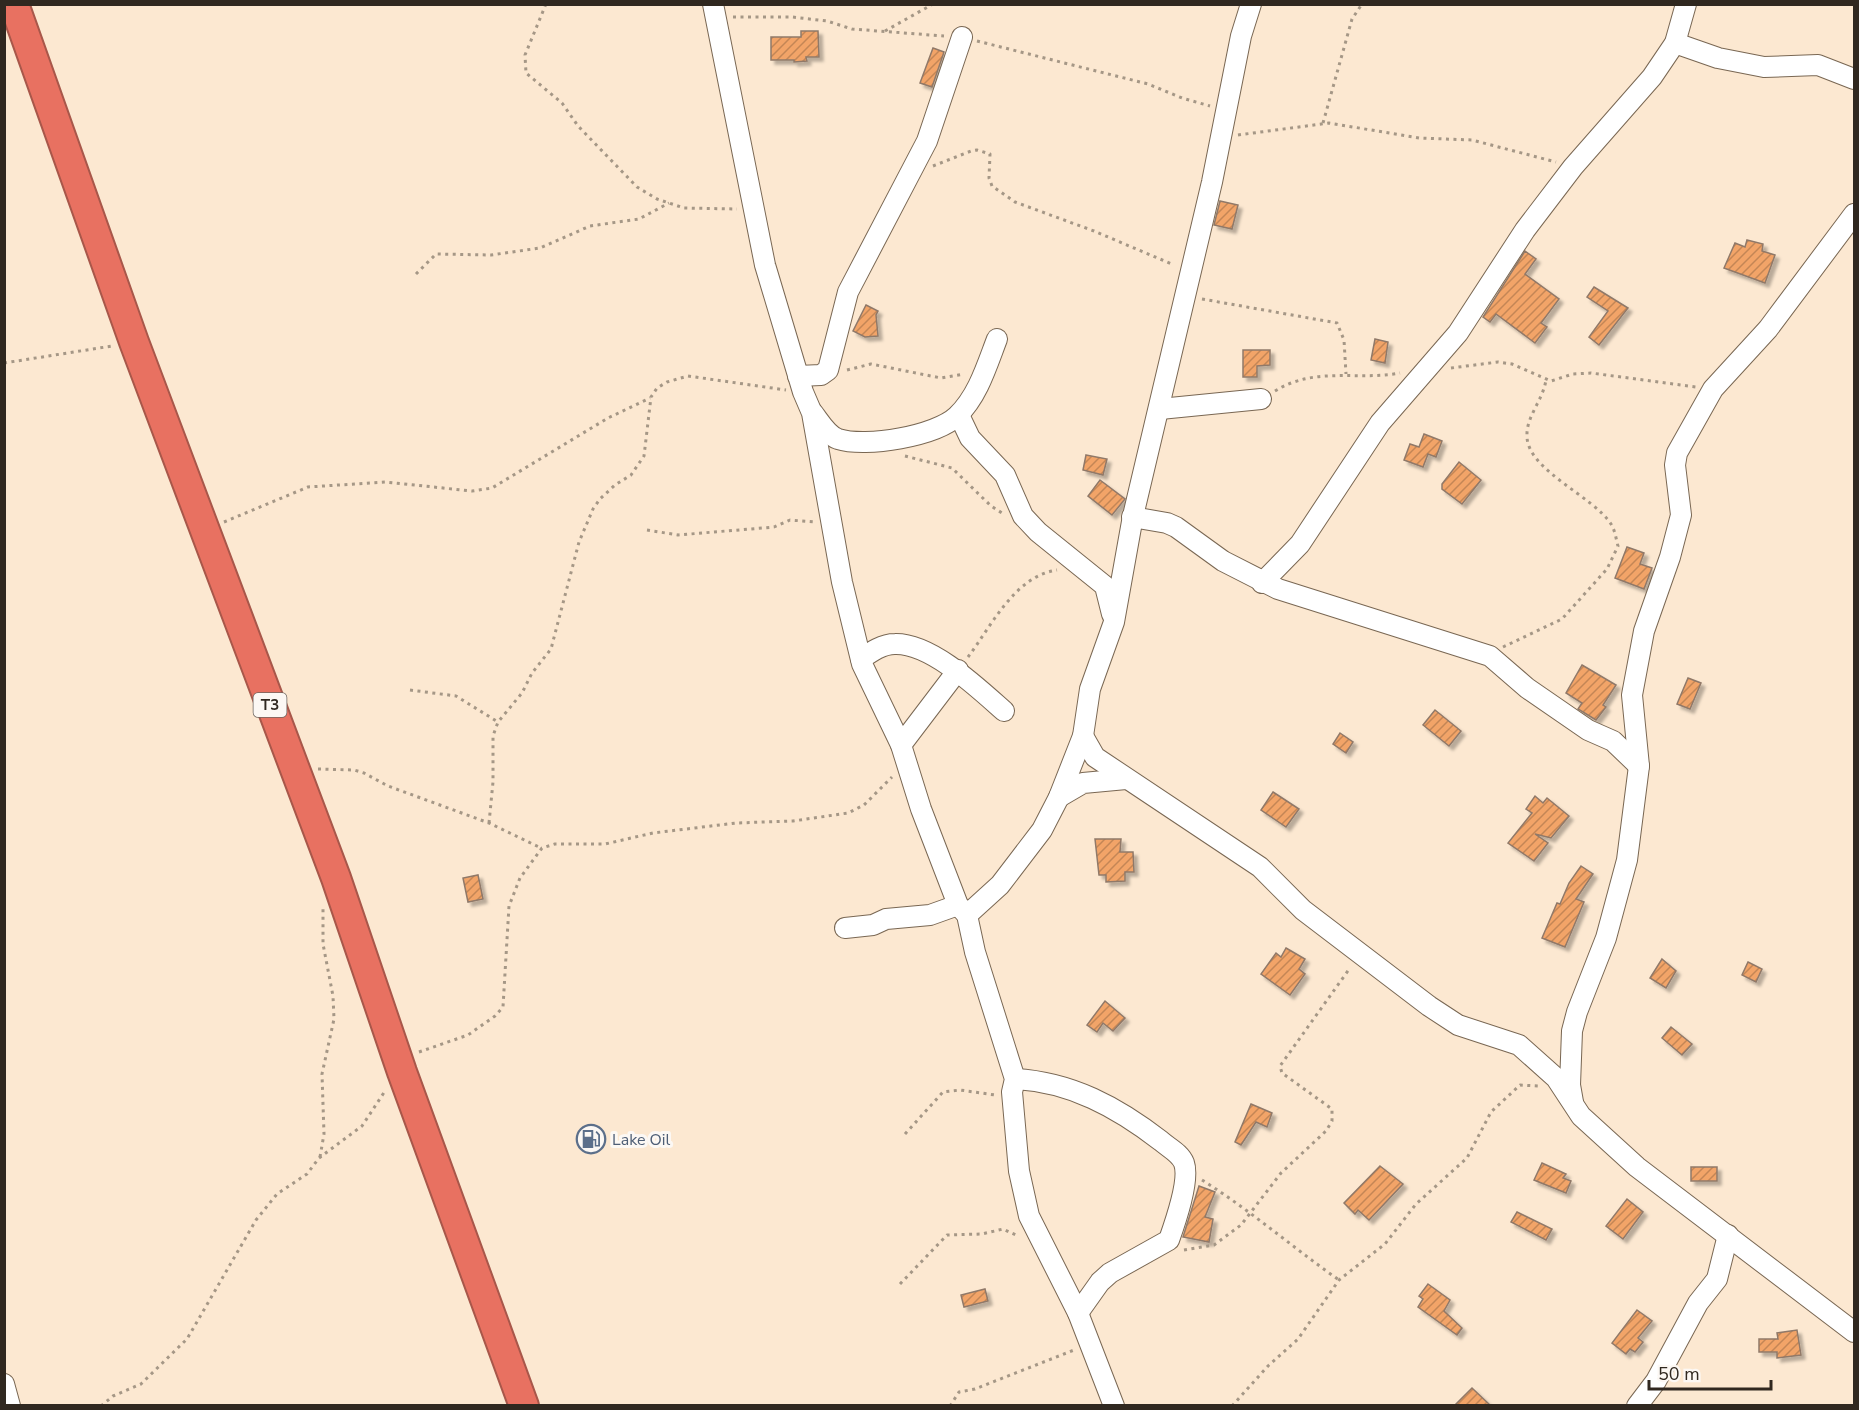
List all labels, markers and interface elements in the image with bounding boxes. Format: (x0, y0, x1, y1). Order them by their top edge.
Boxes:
road number: T3 (254, 693, 286, 717)
fuel station icon: Lake Oil (575, 1123, 607, 1155)
place label: Lake Oil (612, 1129, 671, 1151)
scale bar (1649, 1353, 1770, 1391)
text: 50 m (1658, 1362, 1700, 1386)

